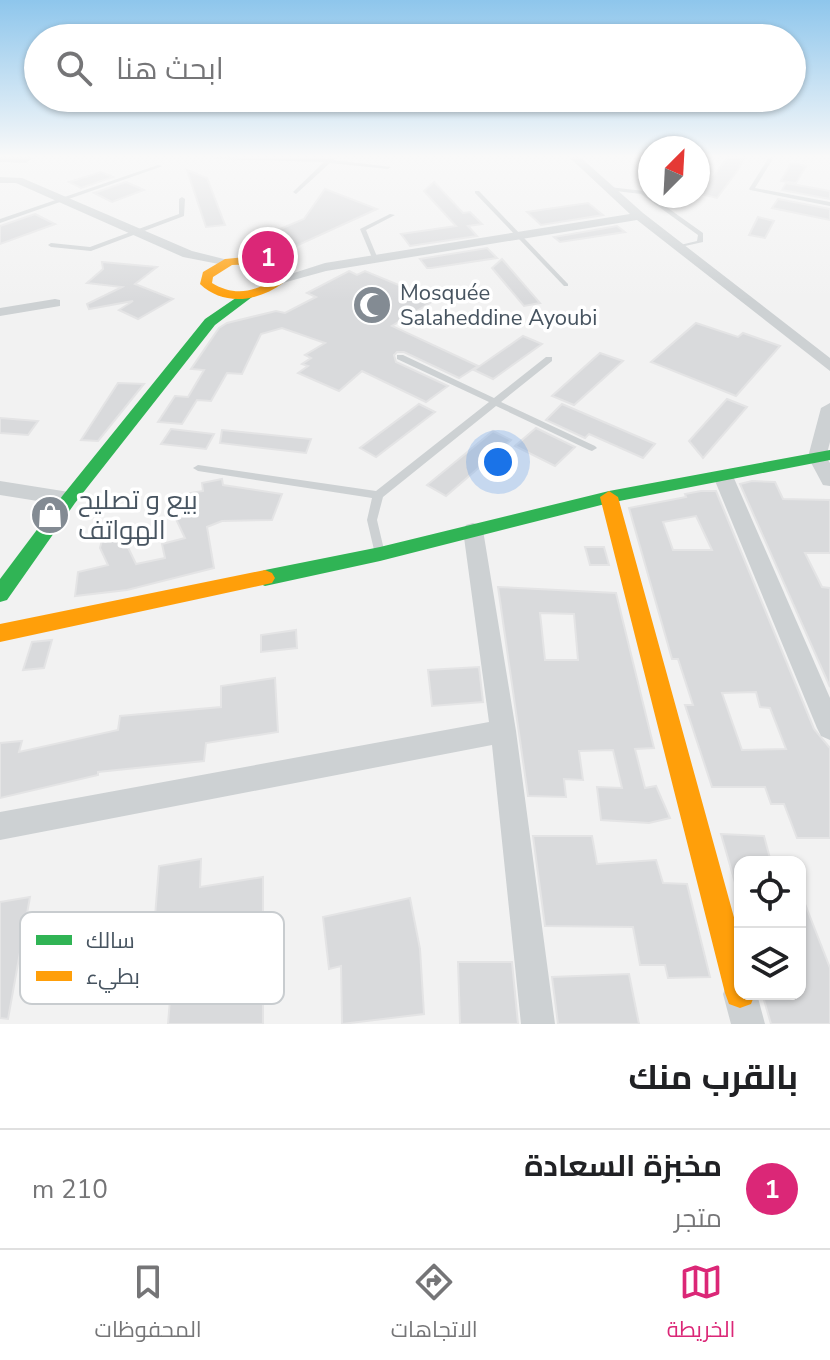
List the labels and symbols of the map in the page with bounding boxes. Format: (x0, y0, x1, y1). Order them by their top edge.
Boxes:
north arrow (638, 136, 710, 208)
pin: 1 (242, 227, 294, 287)
place label: Mosquée Salaheddine Ayoubi (400, 278, 597, 333)
mosque icon: Mosquée Salaheddine Ayoubi (351, 284, 393, 326)
your location (478, 442, 518, 482)
place label: بيع و تصليح الهواتف (78, 483, 198, 548)
shop icon: بيع و تصليح الهواتف (29, 494, 71, 536)
legend (20, 912, 284, 1004)
text: سالك (86, 926, 135, 956)
text: بطيء (86, 962, 140, 993)

